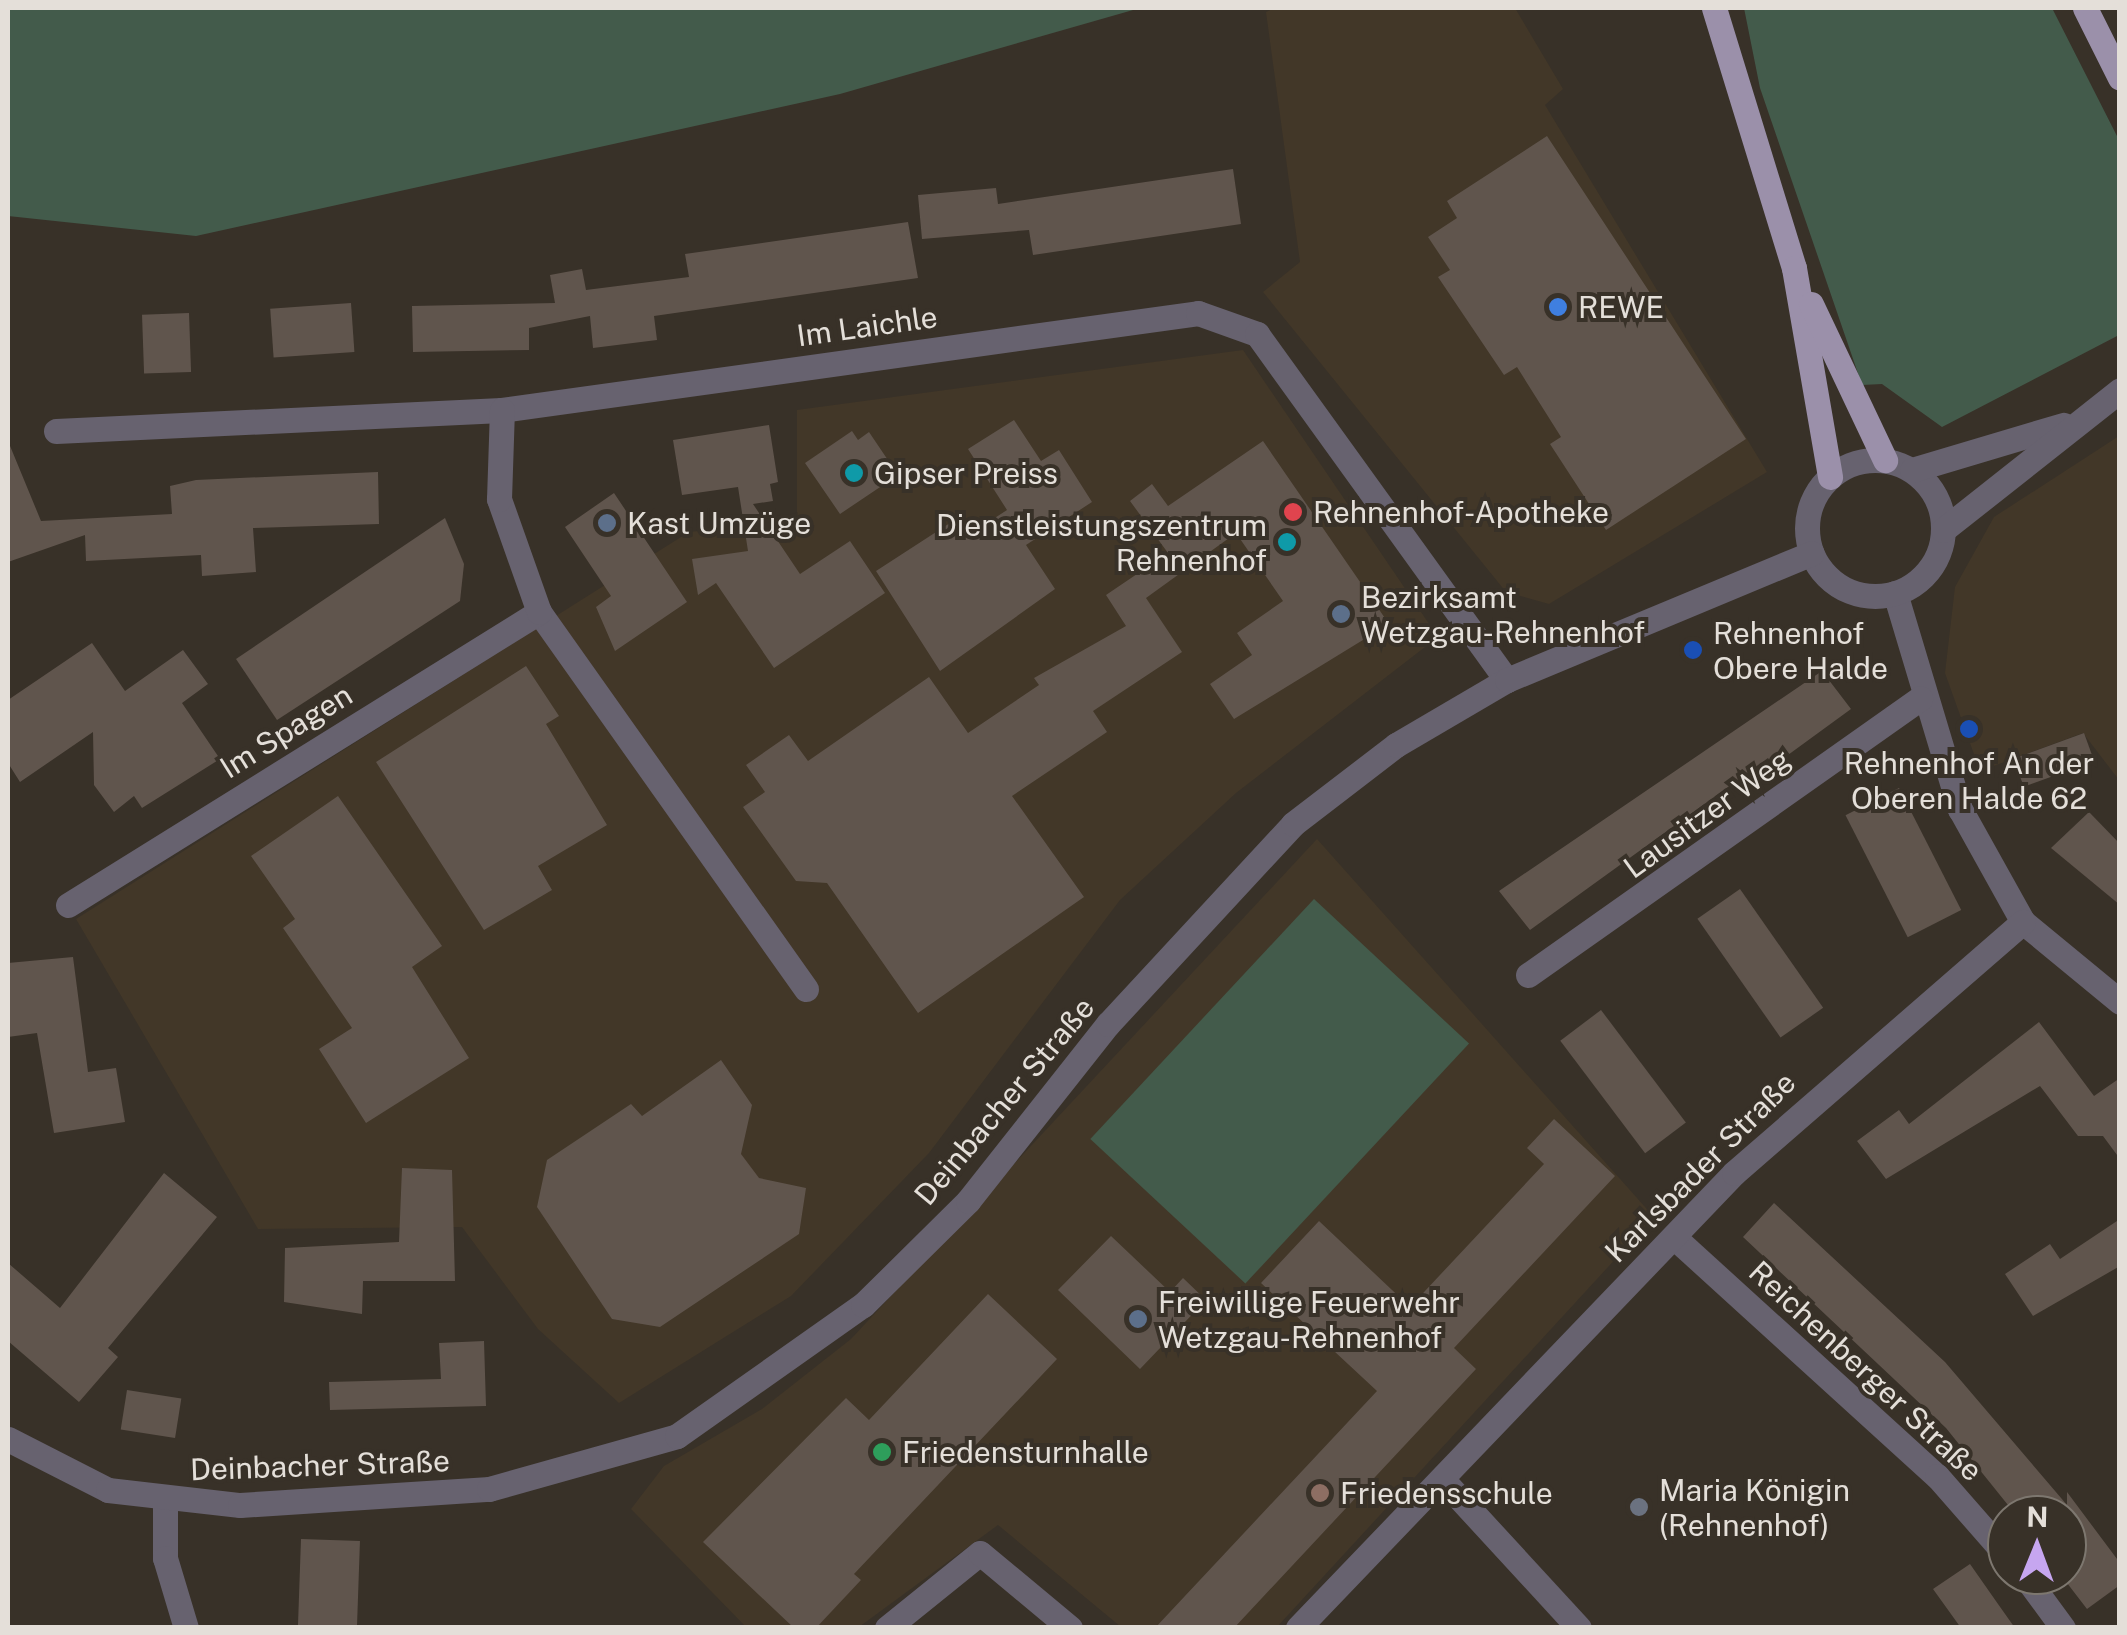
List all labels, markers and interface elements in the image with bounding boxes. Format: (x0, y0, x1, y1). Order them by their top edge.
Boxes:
place label: REWE (1578, 289, 1664, 325)
marker: REWE (1547, 296, 1569, 318)
street label: Im Laichle (795, 298, 939, 354)
place label: Gipser Preiss (874, 455, 1058, 491)
marker: Gipser Preiss (843, 462, 865, 484)
place label: Rehnenhof-Apotheke (1313, 494, 1609, 530)
marker: Rehnenhof-Apotheke (1282, 501, 1304, 523)
place label: Kast Umzüge (627, 505, 811, 541)
place label: Dienstleistungszentrum Rehnenhof (936, 507, 1267, 578)
marker: Kast Umzüge (596, 512, 618, 534)
marker: Dienstleistungszentrum Rehnenhof (1276, 531, 1298, 553)
place label: Bezirksamt Wetzgau-Rehnenhof (1361, 579, 1645, 650)
marker: Bezirksamt Wetzgau-Rehnenhof (1330, 603, 1352, 625)
place label: Rehnenhof Obere Halde (1713, 615, 1888, 686)
marker: Rehnenhof Obere Halde (1682, 639, 1704, 661)
street label: Im Spagen (213, 676, 359, 786)
marker: Rehnenhof An der Oberen Halde 62 (1958, 718, 1980, 740)
street label: Lausitzer Weg (1616, 740, 1798, 886)
place label: Rehnenhof An der Oberen Halde 62 (1843, 745, 2095, 816)
street label: Deinbacher Straße (907, 990, 1101, 1212)
street label: Karlsbader Straße (1597, 1064, 1803, 1270)
street label: Reichenberger Straße (1742, 1254, 1990, 1488)
place label: Freiwillige Feuerwehr Wetzgau-Rehnenhof (1158, 1284, 1460, 1354)
marker: Freiwillige Feuerwehr Wetzgau-Rehnenhof (1127, 1308, 1149, 1330)
place label: Friedensturnhalle (902, 1434, 1149, 1470)
marker: Friedensturnhalle (871, 1441, 893, 1463)
street label: Deinbacher Straße (189, 1442, 451, 1488)
place label: Maria Königin (Rehnenhof) (1659, 1472, 1850, 1542)
place label: Friedensschule (1340, 1475, 1553, 1511)
marker: Friedensschule (1309, 1482, 1331, 1504)
north arrow (1987, 1495, 2087, 1595)
marker: Maria Königin (Rehnenhof) (1628, 1496, 1650, 1518)
text: N (2026, 1500, 2049, 1533)

